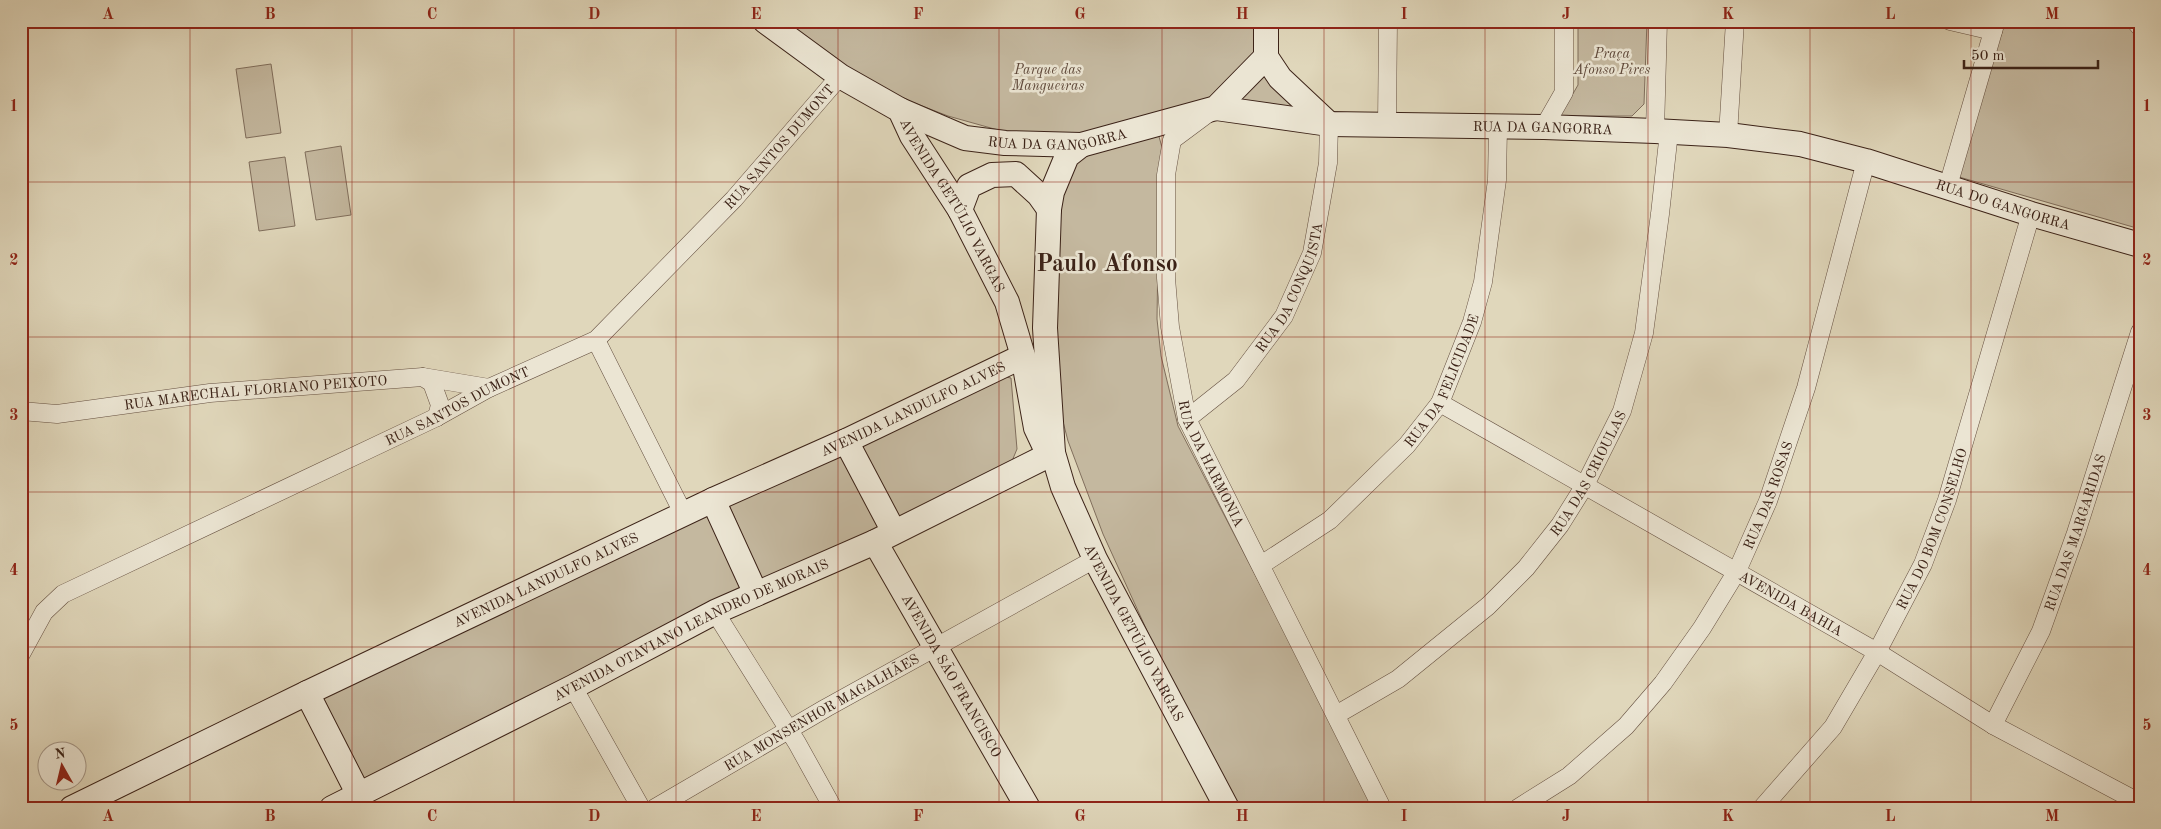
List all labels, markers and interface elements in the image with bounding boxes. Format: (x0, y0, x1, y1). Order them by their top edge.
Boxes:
text: A (102, 7, 114, 23)
text: B (264, 7, 276, 23)
text: C (427, 7, 437, 23)
text: D (588, 7, 600, 23)
text: E (750, 7, 762, 23)
text: F (913, 7, 924, 23)
text: G (1074, 7, 1086, 23)
text: H (1235, 7, 1249, 23)
text: I (1400, 7, 1408, 23)
text: J (1562, 7, 1571, 23)
text: K (1722, 7, 1734, 23)
text: L (1885, 7, 1896, 23)
text: M (2045, 7, 2059, 23)
scale bar (1964, 38, 2097, 70)
park label: Praça Afonso Pires (1573, 47, 1651, 78)
text: 50 m (1971, 49, 2005, 64)
park label: Parque das Mangueiras (1011, 63, 1084, 94)
street label: RUA SANTOS DUMONT (722, 82, 837, 212)
text: 1 (9, 99, 19, 115)
text: 1 (2142, 99, 2152, 115)
street label: AVENIDA GETÚLIO VARGAS (897, 117, 1007, 295)
street label: RUA DA GANGORRA (1473, 120, 1613, 137)
street label: RUA DA GANGORRA (987, 127, 1129, 154)
street label: RUA DO GANGORRA (1934, 178, 2072, 233)
street label: RUA DA CONQUISTA (1253, 221, 1325, 355)
text: 2 (9, 253, 19, 269)
district label: Paulo Afonso (1036, 253, 1178, 277)
text: 2 (2142, 253, 2152, 269)
street label: RUA DA FELICIDADE (1402, 313, 1482, 450)
street label: AVENIDA LANDULFO ALVES (819, 359, 1008, 459)
street label: RUA SANTOS DUMONT (383, 365, 532, 448)
street label: RUA MARECHAL FLORIANO PEIXOTO (123, 374, 388, 413)
street label: RUA DA HARMONIA (1176, 399, 1246, 530)
text: 3 (9, 408, 19, 424)
text: 3 (2142, 408, 2152, 424)
street label: RUA DAS CRIOULAS (1548, 409, 1629, 539)
street label: RUA DAS ROSAS (1741, 440, 1796, 552)
street label: RUA DO BOM CONSELHO (1895, 447, 1970, 612)
street label: RUA DAS MARGARIDAS (2043, 452, 2109, 613)
street label: AVENIDA LANDULFO ALVES (451, 530, 641, 630)
street label: AVENIDA GETÚLIO VARGAS (1081, 542, 1186, 724)
street label: AVENIDA OTAVIANO LEANDRO DE MORAIS (551, 557, 831, 704)
text: 4 (9, 563, 19, 579)
text: 4 (2142, 563, 2152, 579)
street label: AVENIDA BAHIA (1736, 569, 1845, 639)
street label: AVENIDA SÃO FRANCISCO (899, 592, 1003, 760)
street label: RUA MONSENHOR MAGALHÃES (722, 652, 921, 774)
text: 5 (9, 718, 19, 734)
text: 5 (2142, 718, 2152, 734)
north arrow (38, 742, 88, 792)
text: N (54, 746, 67, 762)
text: A (102, 809, 114, 825)
text: B (264, 809, 276, 825)
text: C (427, 809, 437, 825)
text: D (588, 809, 600, 825)
text: E (750, 809, 762, 825)
text: F (913, 809, 924, 825)
text: G (1074, 809, 1086, 825)
text: H (1235, 809, 1249, 825)
text: I (1400, 809, 1408, 825)
text: J (1562, 809, 1571, 825)
text: K (1722, 809, 1734, 825)
text: L (1885, 809, 1896, 825)
text: M (2045, 809, 2059, 825)

